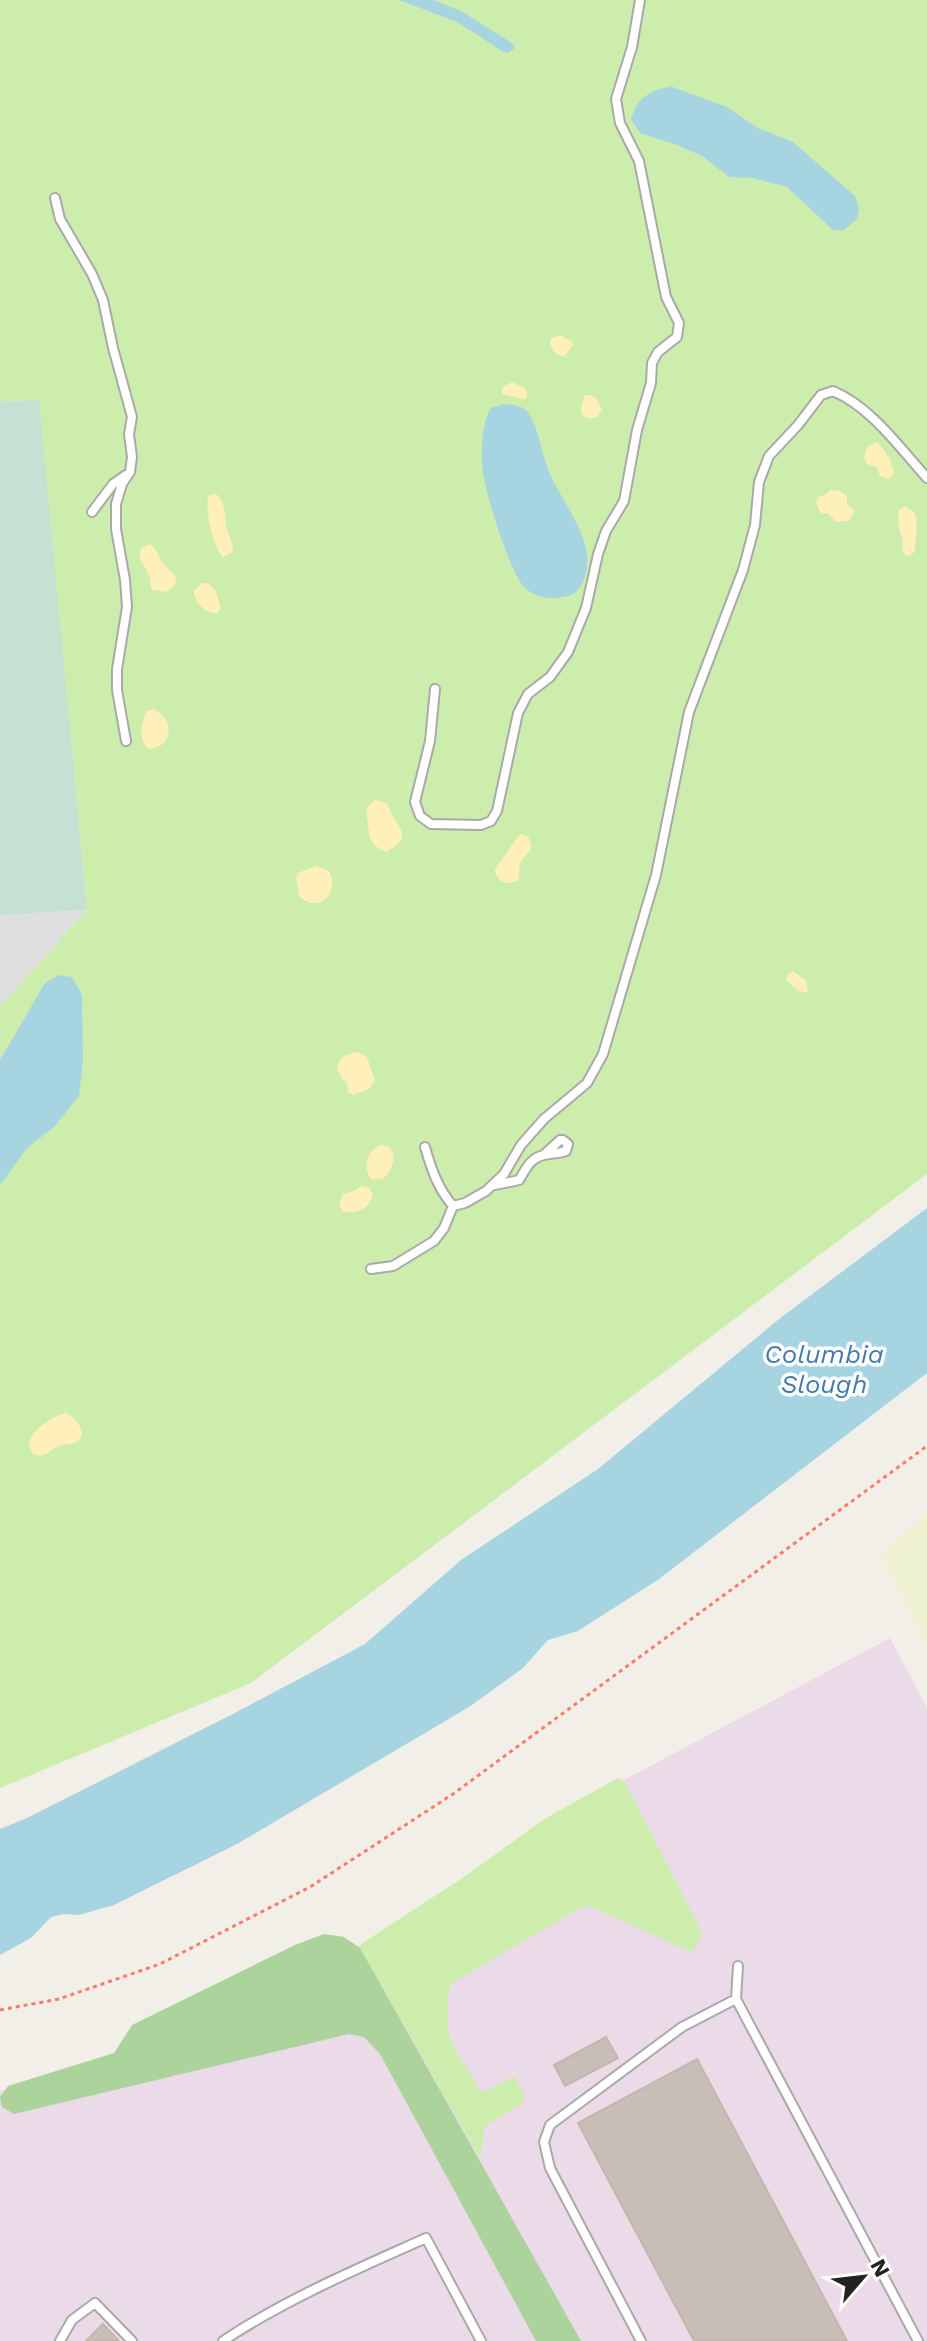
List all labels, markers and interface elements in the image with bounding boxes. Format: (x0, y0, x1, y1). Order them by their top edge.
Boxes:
water label: Columbia Slough (764, 1339, 884, 1399)
north arrow (823, 2237, 903, 2317)
text: N (865, 2255, 895, 2281)

